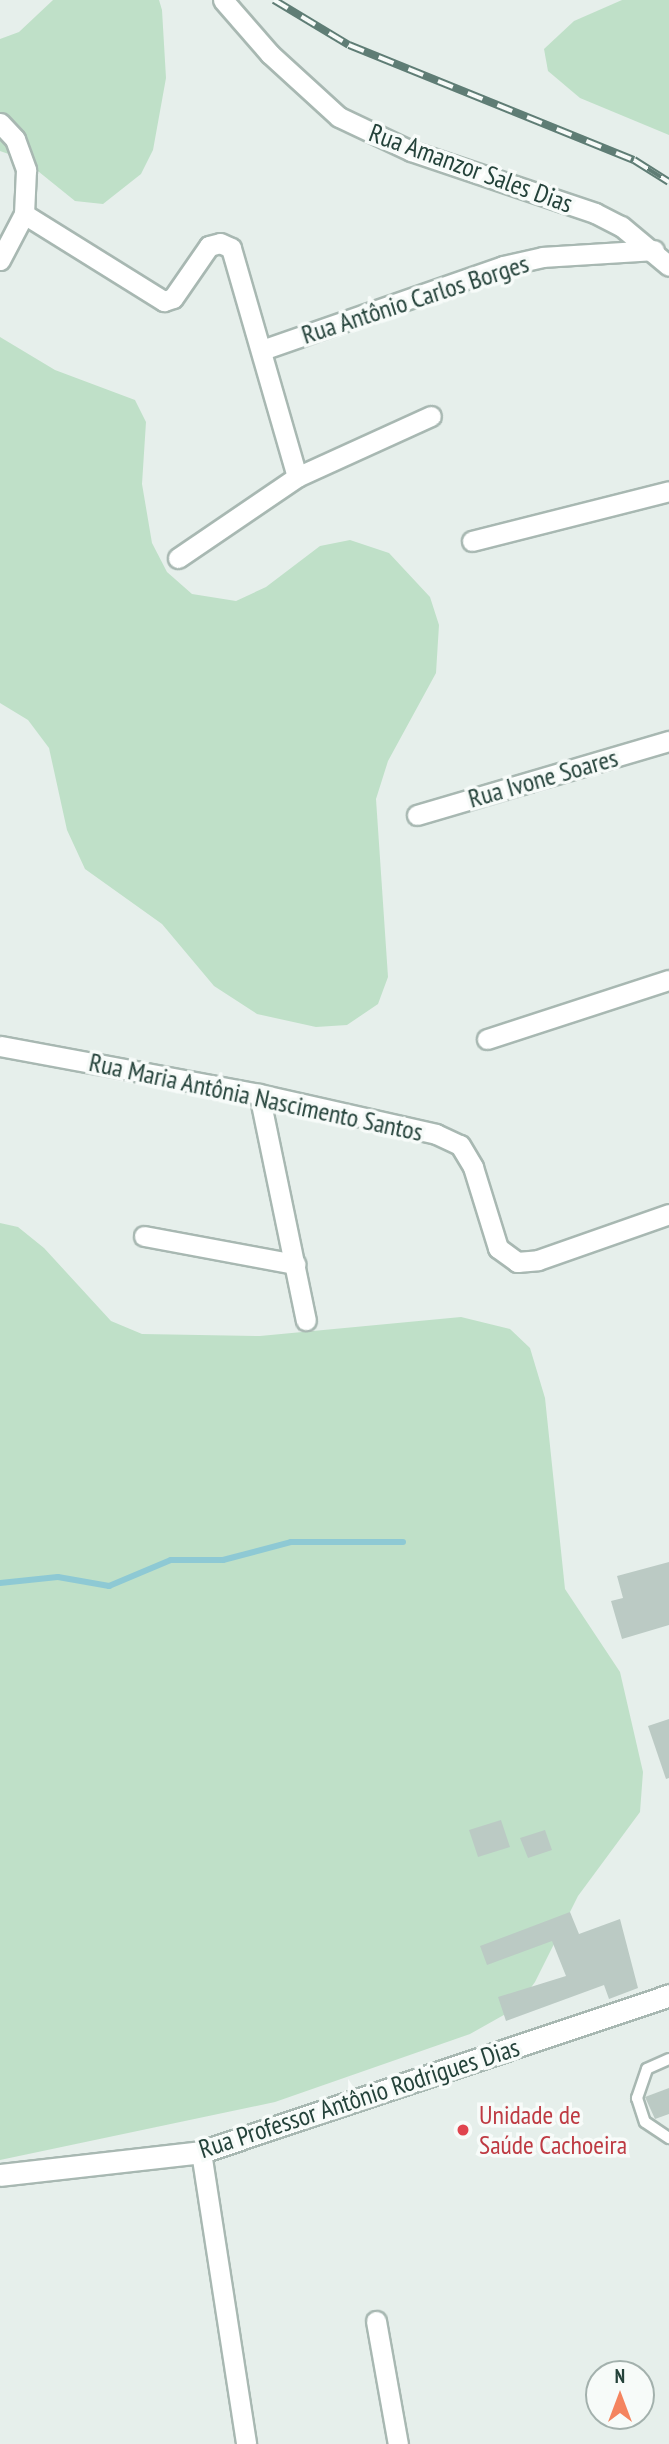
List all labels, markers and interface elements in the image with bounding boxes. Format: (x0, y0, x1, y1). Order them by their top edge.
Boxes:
street label: Rua Amanzor Sales Dias (365, 117, 577, 219)
street label: Rua Antônio Carlos Borges (297, 247, 533, 351)
street label: Rua Ivone Soares (465, 742, 621, 814)
street label: Rua Maria Antônia Nascimento Santos (86, 1046, 426, 1148)
street label: Rua Professor Antônio Rodrigues Dias (194, 2031, 524, 2165)
place label: Unidade de Saúde Cachoeira (479, 2099, 627, 2160)
marker: Unidade de Saúde Cachoeira (453, 2120, 473, 2140)
north arrow (585, 2360, 655, 2430)
text: N (615, 2364, 625, 2388)

